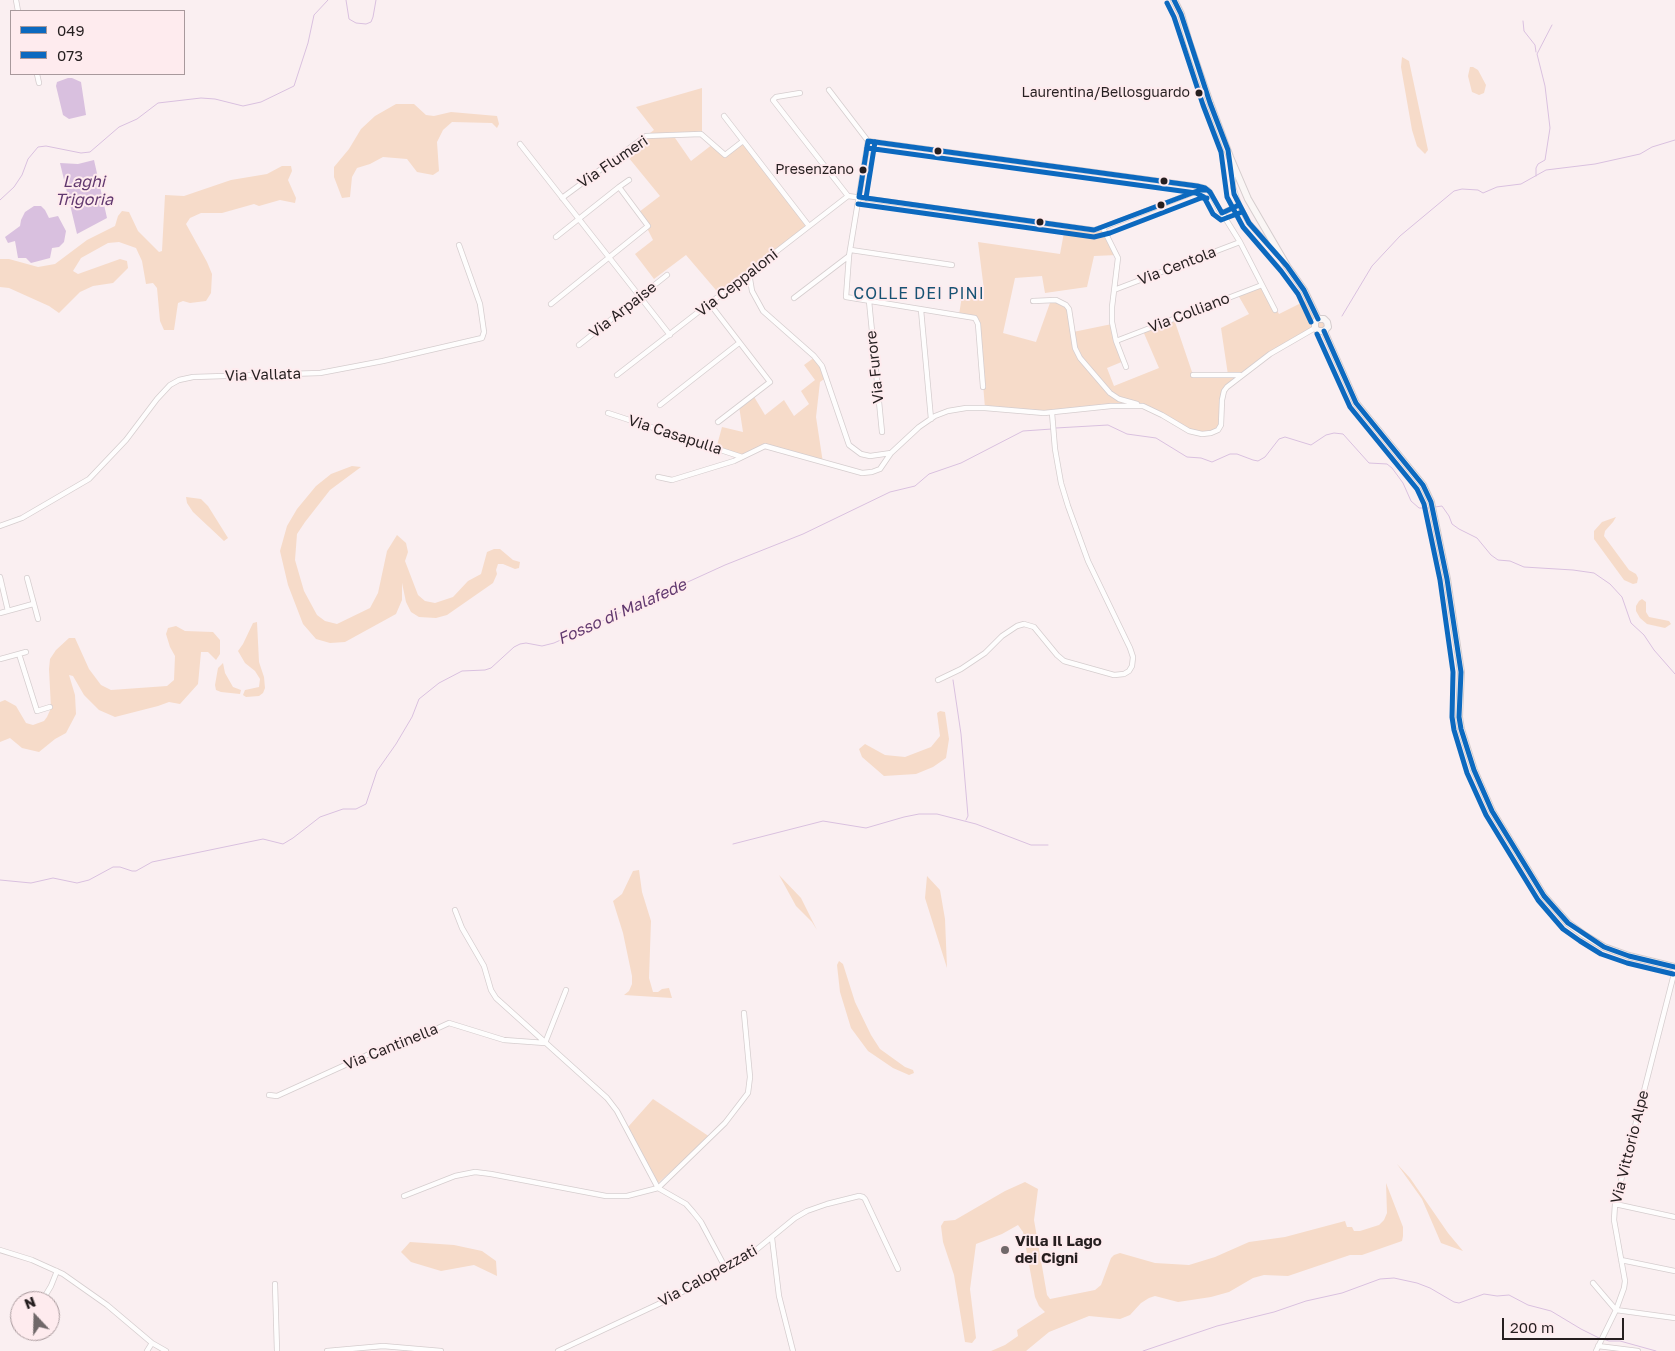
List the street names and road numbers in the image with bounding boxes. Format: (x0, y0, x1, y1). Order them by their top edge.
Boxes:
street label: Via Flumeri (574, 132, 652, 192)
street label: Via Centola (1135, 243, 1219, 289)
street label: Via Ceppaloni (692, 245, 782, 321)
street label: Via Arpaise (586, 278, 660, 342)
street label: Via Colliano (1146, 289, 1232, 337)
street label: Via Furore (862, 330, 888, 404)
street label: Via Vallata (225, 365, 301, 385)
street label: Via Casapulla (626, 411, 724, 459)
street label: Via Cantinella (341, 1020, 441, 1074)
street label: Via Vittorio Alpe (1607, 1088, 1653, 1206)
street label: Via Calopezzati (655, 1241, 761, 1311)

